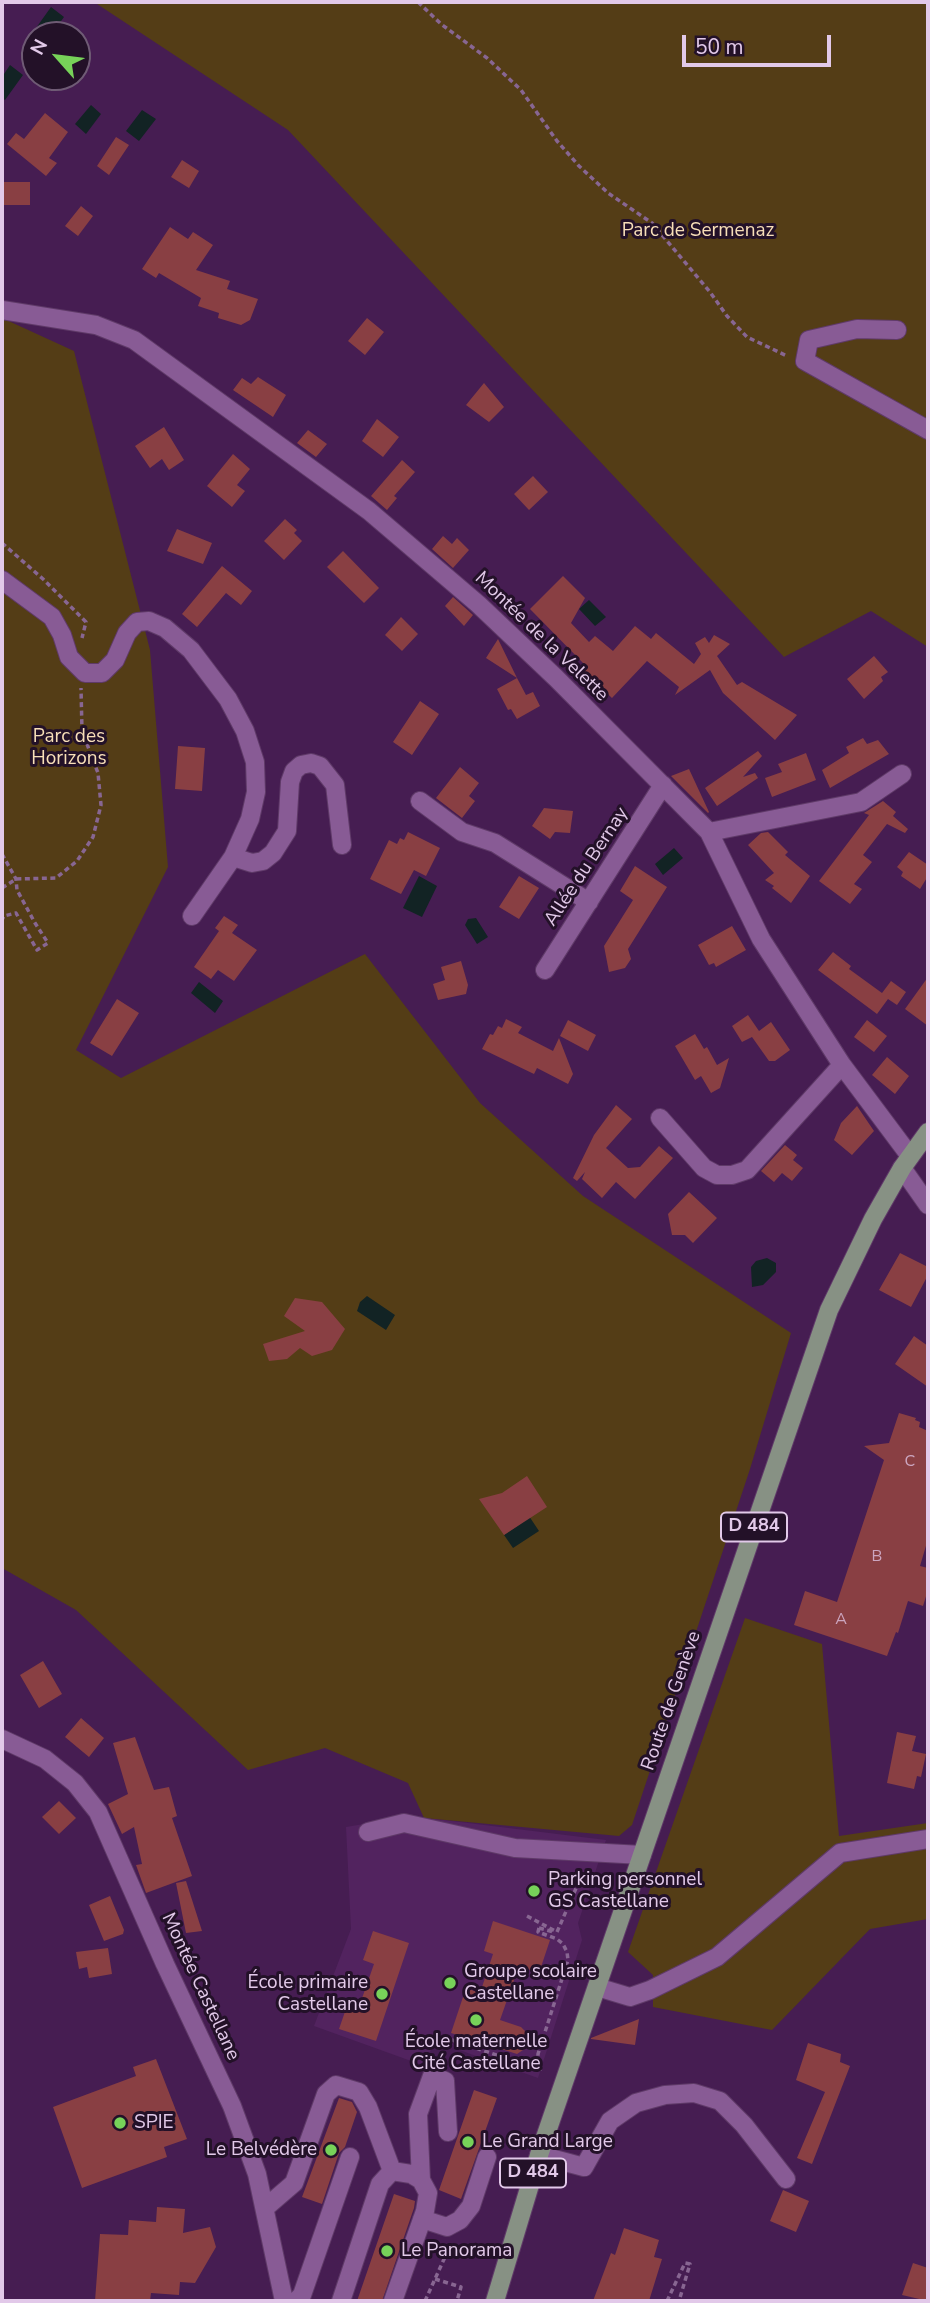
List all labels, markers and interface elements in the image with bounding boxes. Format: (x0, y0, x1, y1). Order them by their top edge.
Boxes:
north arrow (21, 21, 91, 91)
scale bar (685, 21, 834, 65)
text: 50 m (695, 33, 744, 61)
text: N (24, 35, 54, 59)
park label: Parc de Sermenaz (622, 220, 774, 242)
street label: Montée de la Velette (470, 567, 612, 707)
park label: Parc des Horizons (31, 726, 107, 770)
street label: Allée du Bernay (540, 803, 634, 931)
house number: C (905, 1452, 915, 1472)
road number: D 484 (721, 1512, 787, 1542)
house number: B (872, 1547, 882, 1567)
house number: A (835, 1610, 847, 1630)
street label: Route de Genève (637, 1628, 707, 1774)
place label: Parking personnel GS Castellane (548, 1869, 702, 1913)
marker: Parking personnel GS Castellane (526, 1883, 542, 1899)
street label: Montée Castellane (156, 1910, 244, 2064)
place label: Groupe scolaire Castellane (464, 1961, 597, 2005)
place label: École primaire Castellane (247, 1972, 368, 2016)
marker: Groupe scolaire Castellane (442, 1975, 458, 1991)
marker: École primaire Castellane (374, 1986, 390, 2002)
marker: École maternelle Cité Castellane (468, 2012, 484, 2028)
place label: École maternelle Cité Castellane (405, 2031, 547, 2075)
place label: SPIE (134, 2112, 174, 2134)
marker: SPIE (112, 2115, 128, 2131)
place label: Le Grand Large (482, 2131, 613, 2153)
marker: Le Grand Large (460, 2134, 476, 2150)
place label: Le Belvédère (206, 2139, 317, 2161)
marker: Le Belvédère (323, 2142, 339, 2158)
road number: D 484 (500, 2158, 566, 2188)
place label: Le Panorama (401, 2240, 512, 2262)
marker: Le Panorama (379, 2243, 395, 2259)

